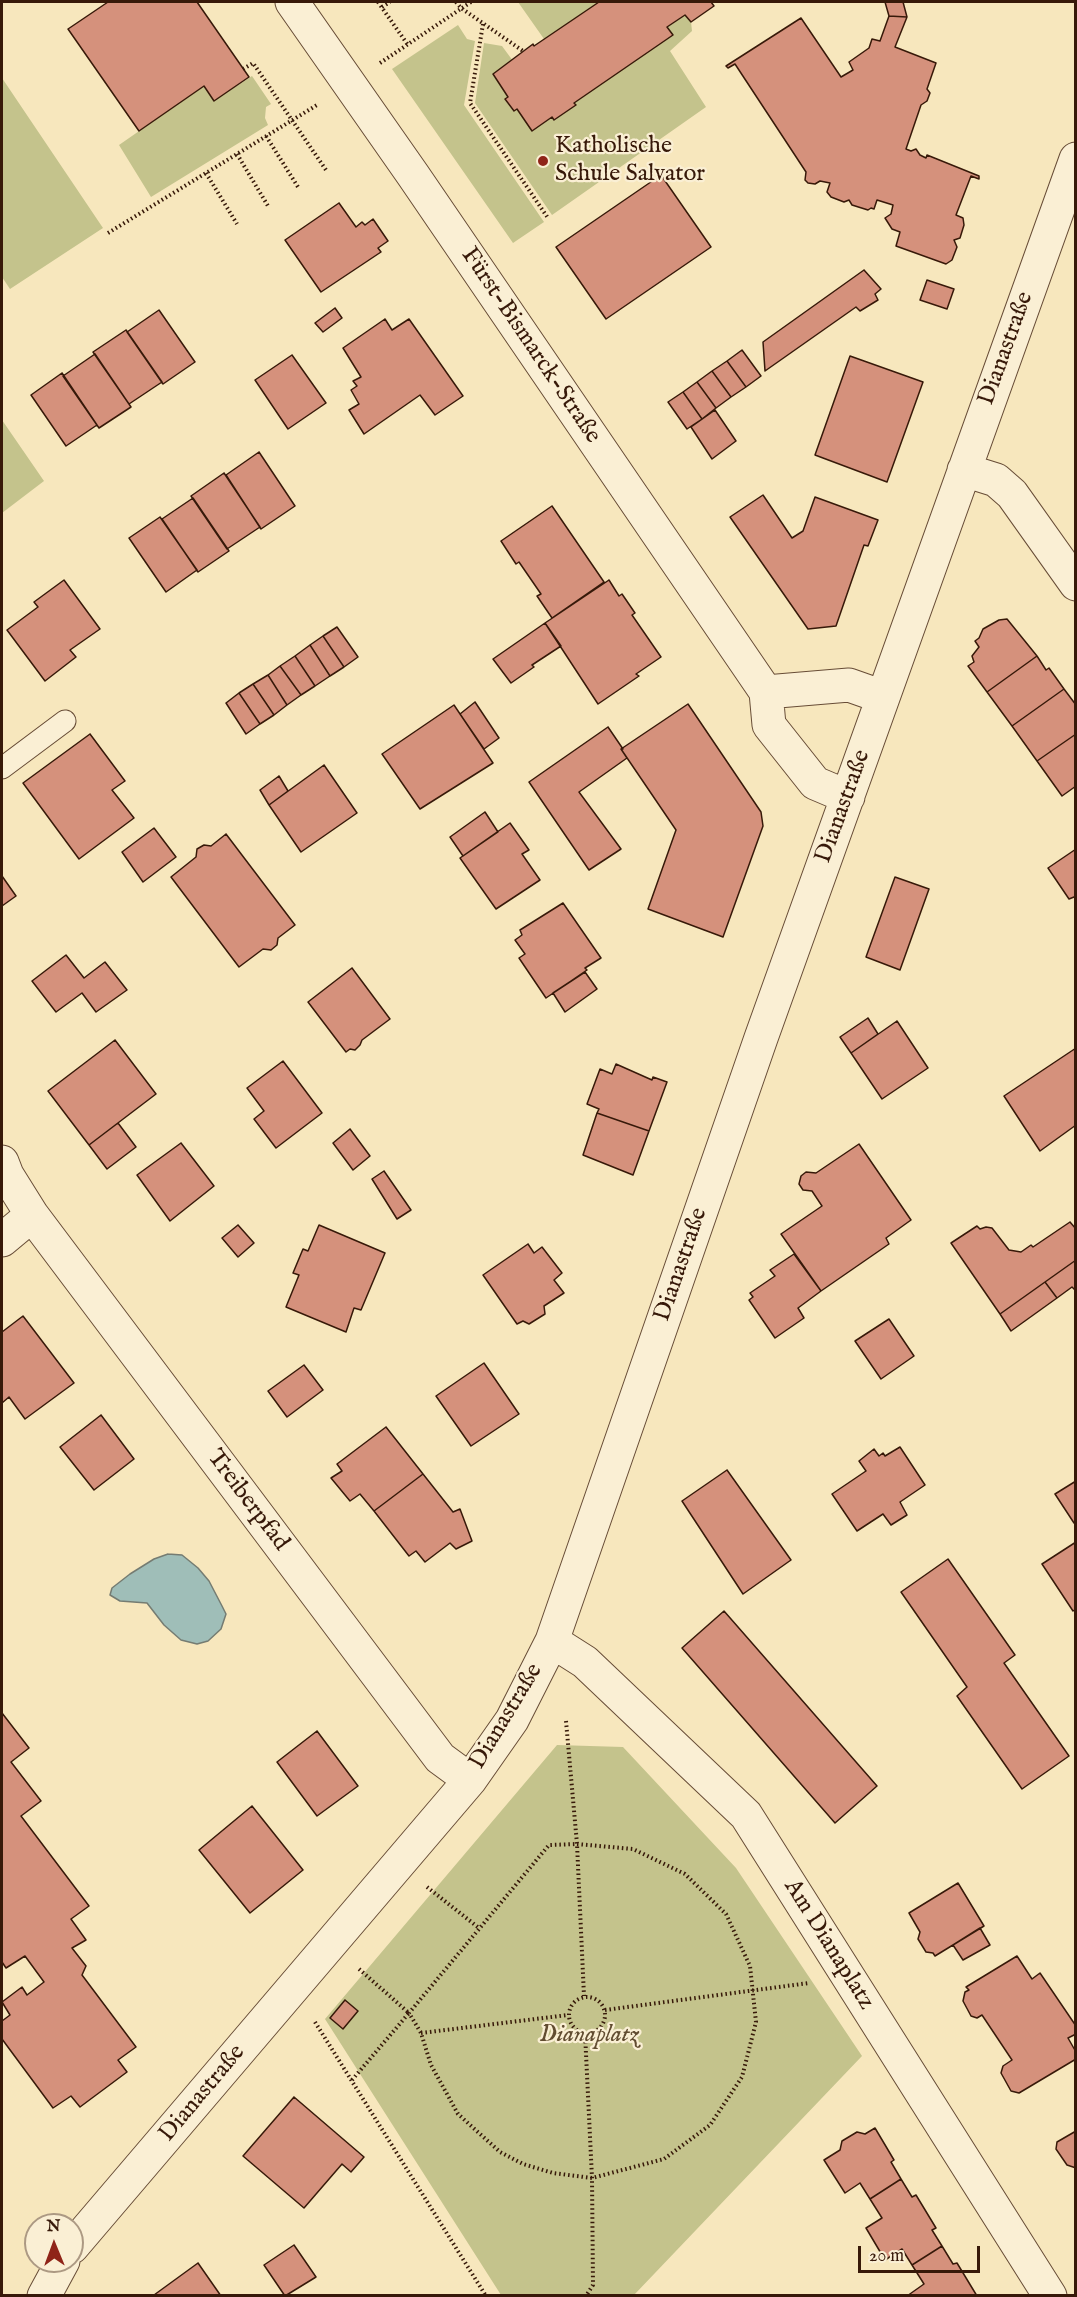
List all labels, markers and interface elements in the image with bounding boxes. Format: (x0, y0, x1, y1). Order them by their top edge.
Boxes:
place label: Katholische Schule Salvator (555, 133, 705, 189)
marker: Katholische Schule Salvator (536, 154, 550, 168)
street label: Fürst-Bismarck-Straße (454, 243, 606, 449)
street label: Dianastraße (973, 288, 1041, 410)
street label: Dianastraße (810, 746, 878, 868)
street label: Dianastraße (649, 1204, 715, 1326)
street label: Treiberpfad (200, 1445, 294, 1557)
street label: Dianastraße (464, 1659, 550, 1775)
street label: Am Dianaplatz (776, 1874, 880, 2016)
park label: Dianaplatz (539, 2022, 639, 2050)
street label: Dianastraße (154, 2039, 252, 2149)
north arrow (24, 2213, 84, 2273)
text: N (47, 2217, 61, 2237)
scale bar (861, 2234, 982, 2272)
text: 20 m (869, 2245, 904, 2268)

